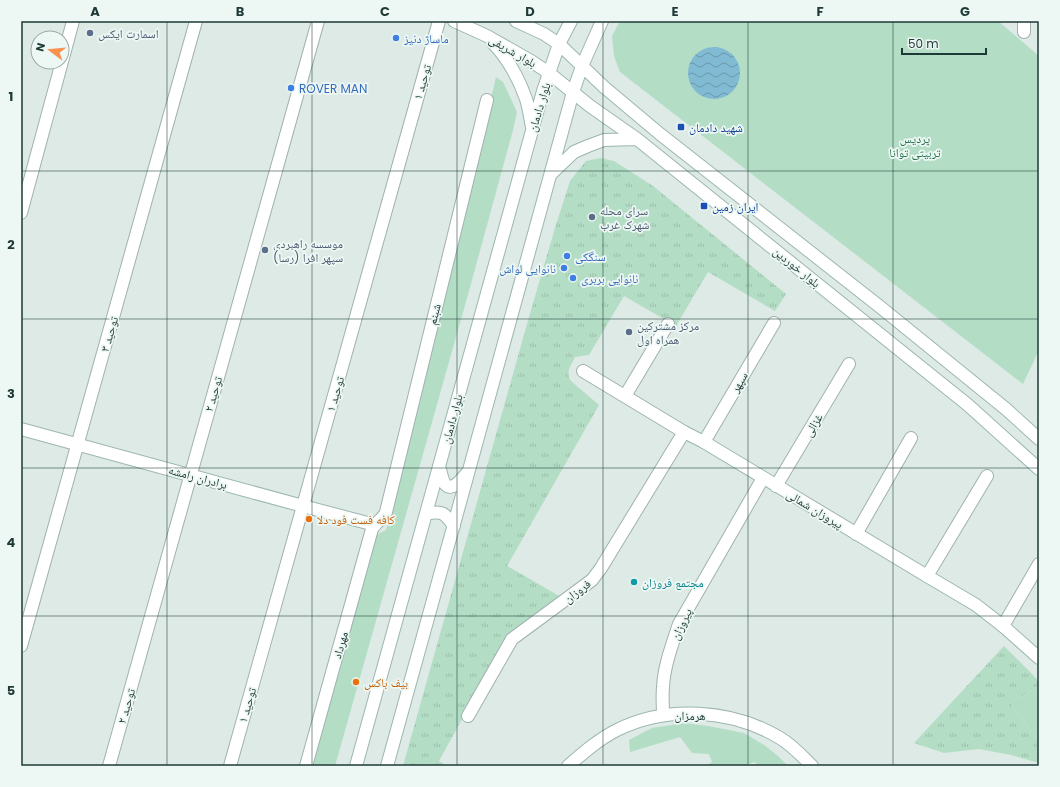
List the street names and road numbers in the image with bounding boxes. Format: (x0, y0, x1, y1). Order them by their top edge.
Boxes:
street label: بلوار شریفی (486, 31, 540, 71)
street label: توحید ۱ (409, 62, 435, 102)
street label: بلوار دادمان (523, 80, 555, 134)
street label: بلوار خوردین (770, 243, 824, 291)
street label: شبنم (423, 302, 445, 326)
street label: توحید ۳ (96, 314, 122, 354)
street label: سپهر (726, 368, 752, 397)
street label: توحید ۲ (200, 374, 226, 414)
street label: توحید ۱ (322, 374, 348, 414)
street label: بلوار دادمان (437, 392, 467, 446)
street label: غزالی (799, 410, 827, 440)
street label: برادران رامشه (167, 461, 229, 493)
street label: پیروزان شمالی (783, 485, 847, 533)
street label: فروزان (560, 575, 594, 607)
street label: پیروزان (666, 605, 696, 643)
street label: مهرداد (328, 629, 352, 661)
street label: توحید ۱ (234, 685, 260, 725)
street label: توحید ۲ (113, 686, 139, 726)
street label: هرمزان (674, 707, 706, 724)

